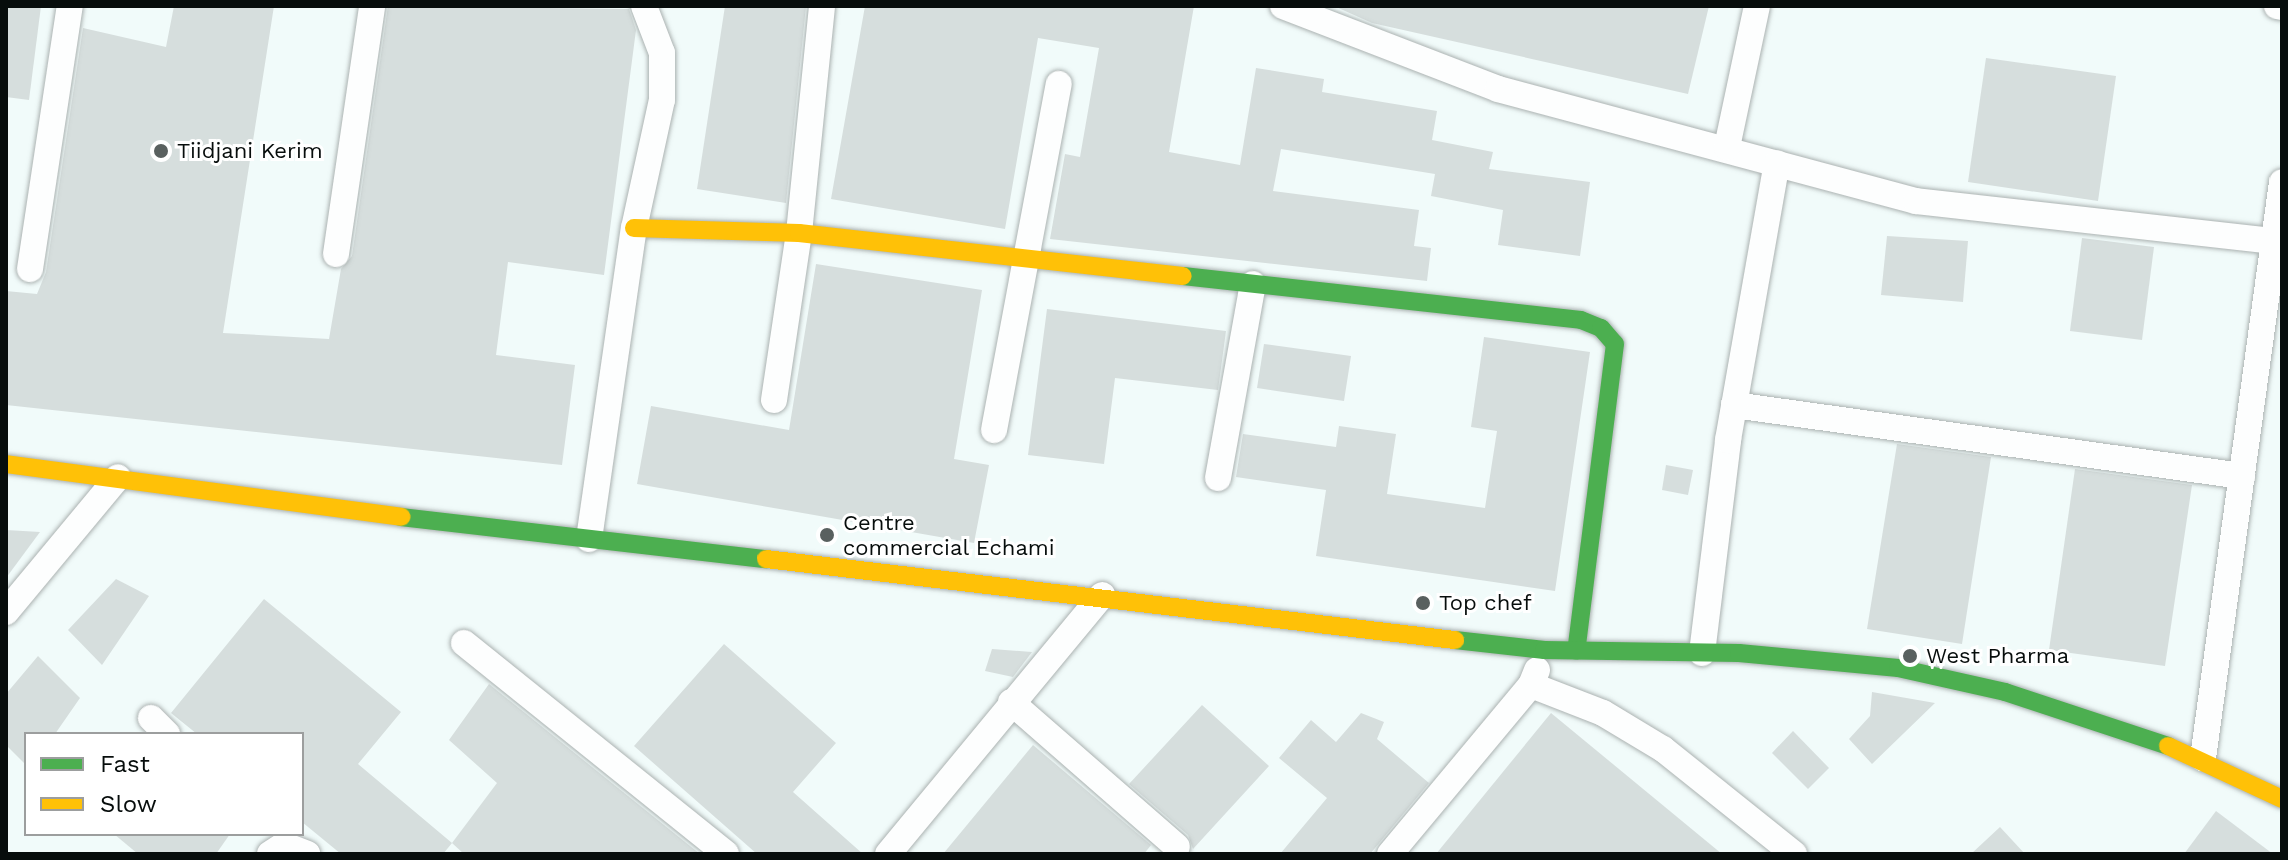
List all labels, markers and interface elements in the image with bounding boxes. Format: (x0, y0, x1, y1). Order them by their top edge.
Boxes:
place label: Tiidjani Kerim (177, 138, 323, 164)
marker: Tiidjani Kerim (152, 142, 170, 160)
place label: Centre commercial Echami (843, 509, 1055, 560)
marker: Centre commercial Echami (818, 526, 836, 544)
place label: Top chef (1439, 590, 1532, 616)
marker: Top chef (1414, 594, 1432, 612)
place label: West Pharma (1926, 643, 2069, 669)
marker: West Pharma (1901, 647, 1919, 665)
legend (24, 732, 304, 836)
text: Fast (100, 750, 150, 778)
text: Slow (100, 790, 157, 818)

